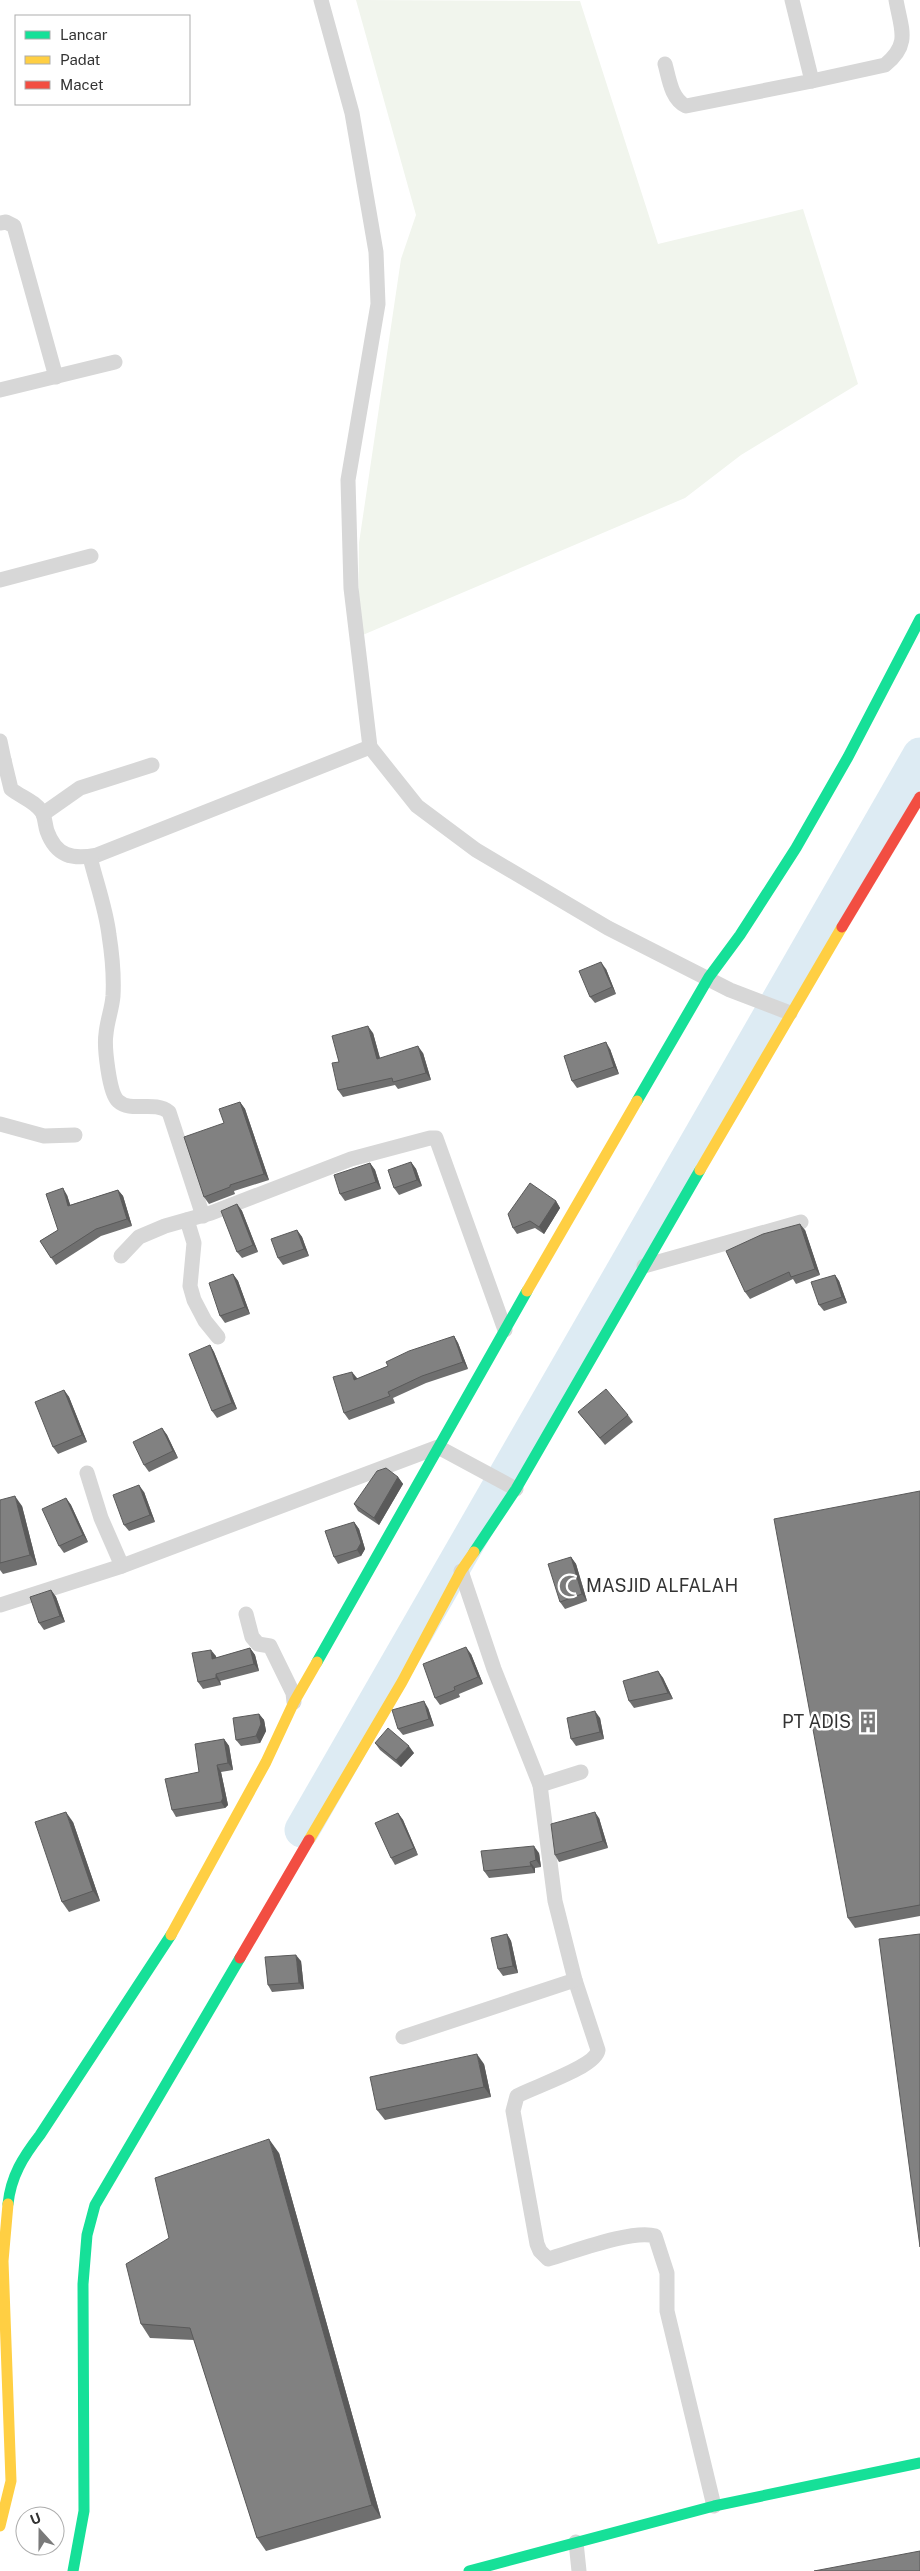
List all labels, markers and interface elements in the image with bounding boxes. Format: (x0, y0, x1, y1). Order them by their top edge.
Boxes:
legend (15, 15, 190, 105)
text: Lancar (60, 26, 108, 43)
text: Padat (60, 51, 101, 68)
text: Macet (60, 76, 104, 93)
mosque icon: MASJID ALFALAH (557, 1573, 583, 1599)
place label: MASJID ALFALAH (586, 1575, 738, 1596)
building icon: PT ADIS (855, 1709, 881, 1735)
place label: PT ADIS (782, 1711, 851, 1732)
north arrow (15, 2506, 65, 2556)
text: U (28, 2510, 43, 2528)

